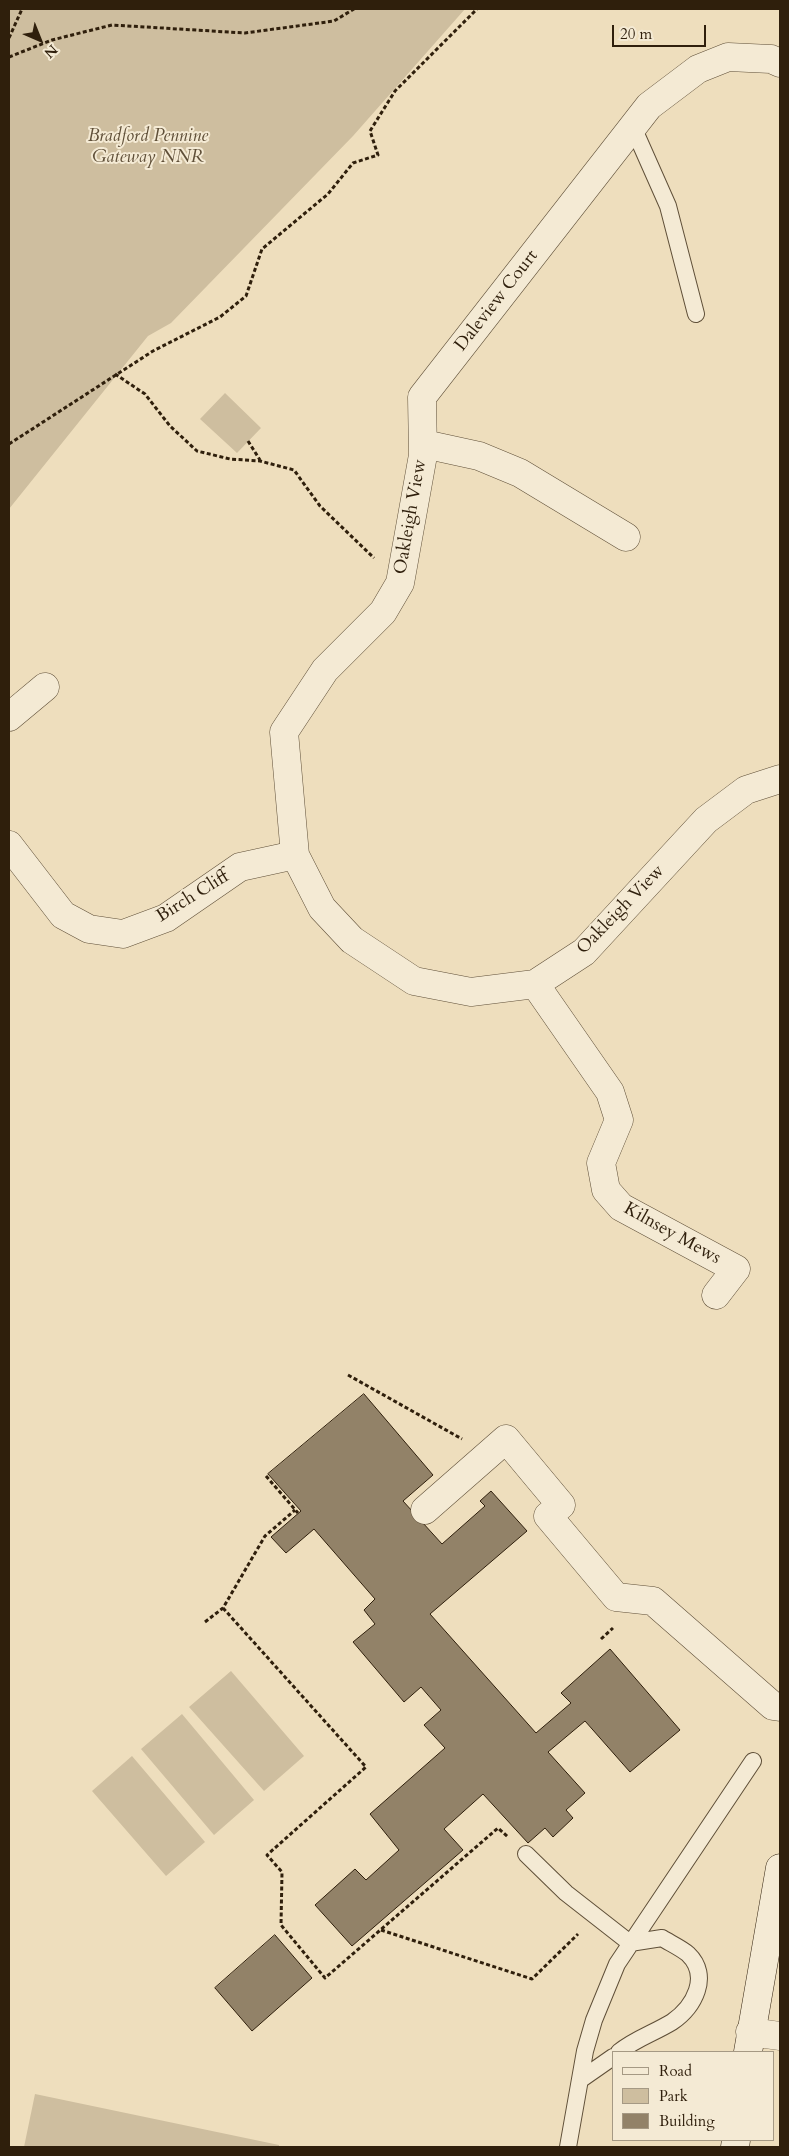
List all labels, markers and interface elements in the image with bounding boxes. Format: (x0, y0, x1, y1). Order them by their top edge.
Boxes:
north arrow (15, 15, 65, 65)
scale bar (614, 15, 708, 47)
text: 20 m (620, 24, 652, 44)
text: N (40, 40, 62, 62)
park label: Bradford Pennine Gateway NNR (88, 126, 208, 168)
street label: Daleview Court (451, 246, 543, 356)
street label: Oakleigh View (390, 458, 432, 576)
street label: Oakleigh View (573, 861, 669, 959)
street label: Birch Cliff (153, 866, 233, 928)
street label: Kilnsey Mews (620, 1199, 724, 1269)
legend (612, 2051, 774, 2141)
text: Road (659, 2061, 692, 2081)
text: Park (659, 2086, 688, 2106)
text: Building (659, 2111, 715, 2131)

